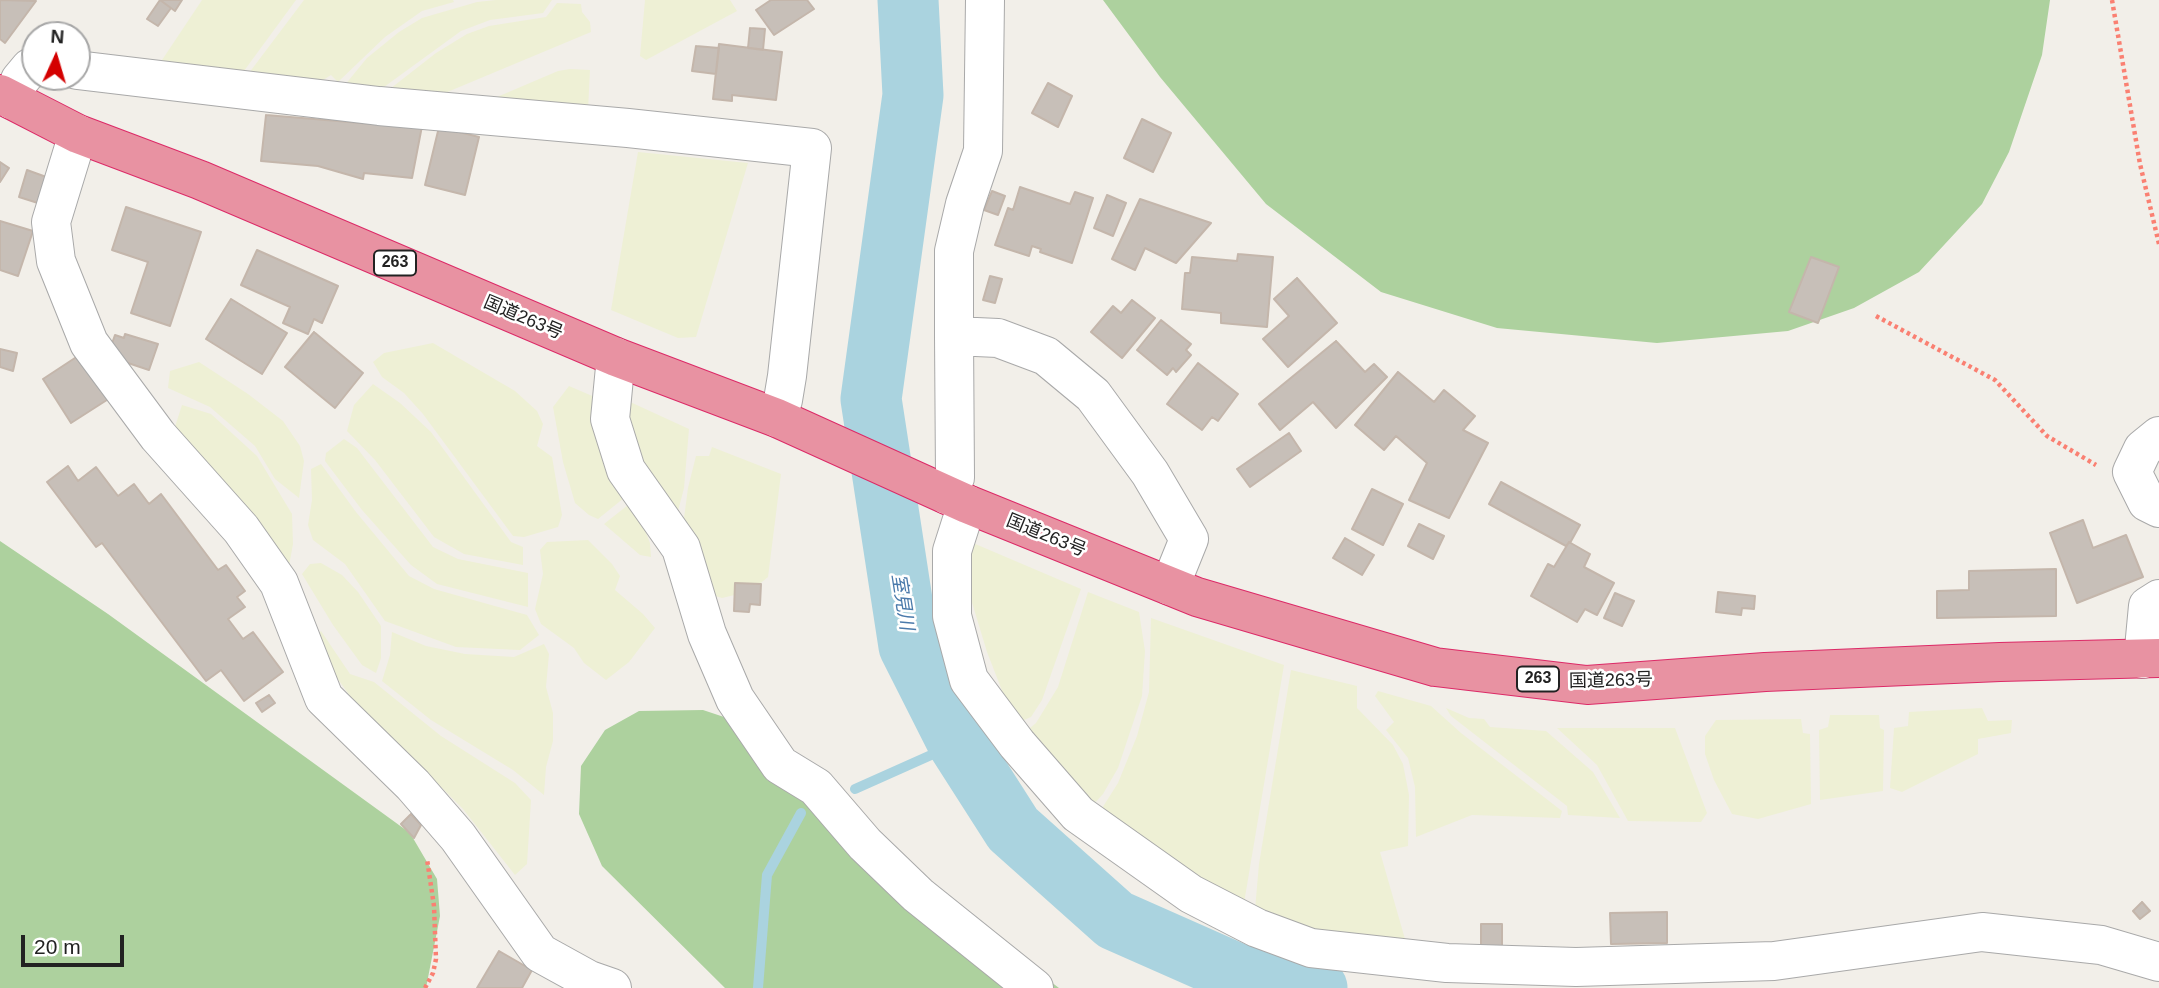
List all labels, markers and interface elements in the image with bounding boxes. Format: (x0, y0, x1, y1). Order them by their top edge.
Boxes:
north arrow (21, 21, 91, 91)
text: N (50, 26, 65, 48)
road number: 263 (374, 250, 416, 276)
street label: 国道263号 (480, 292, 566, 344)
street label: 国道263号 (1003, 510, 1089, 562)
water label: 室見川 (886, 572, 918, 632)
road number: 263 (1517, 666, 1559, 692)
street label: 国道263号 (1569, 669, 1653, 693)
scale bar (24, 922, 128, 966)
text: 20 m (34, 935, 81, 958)

